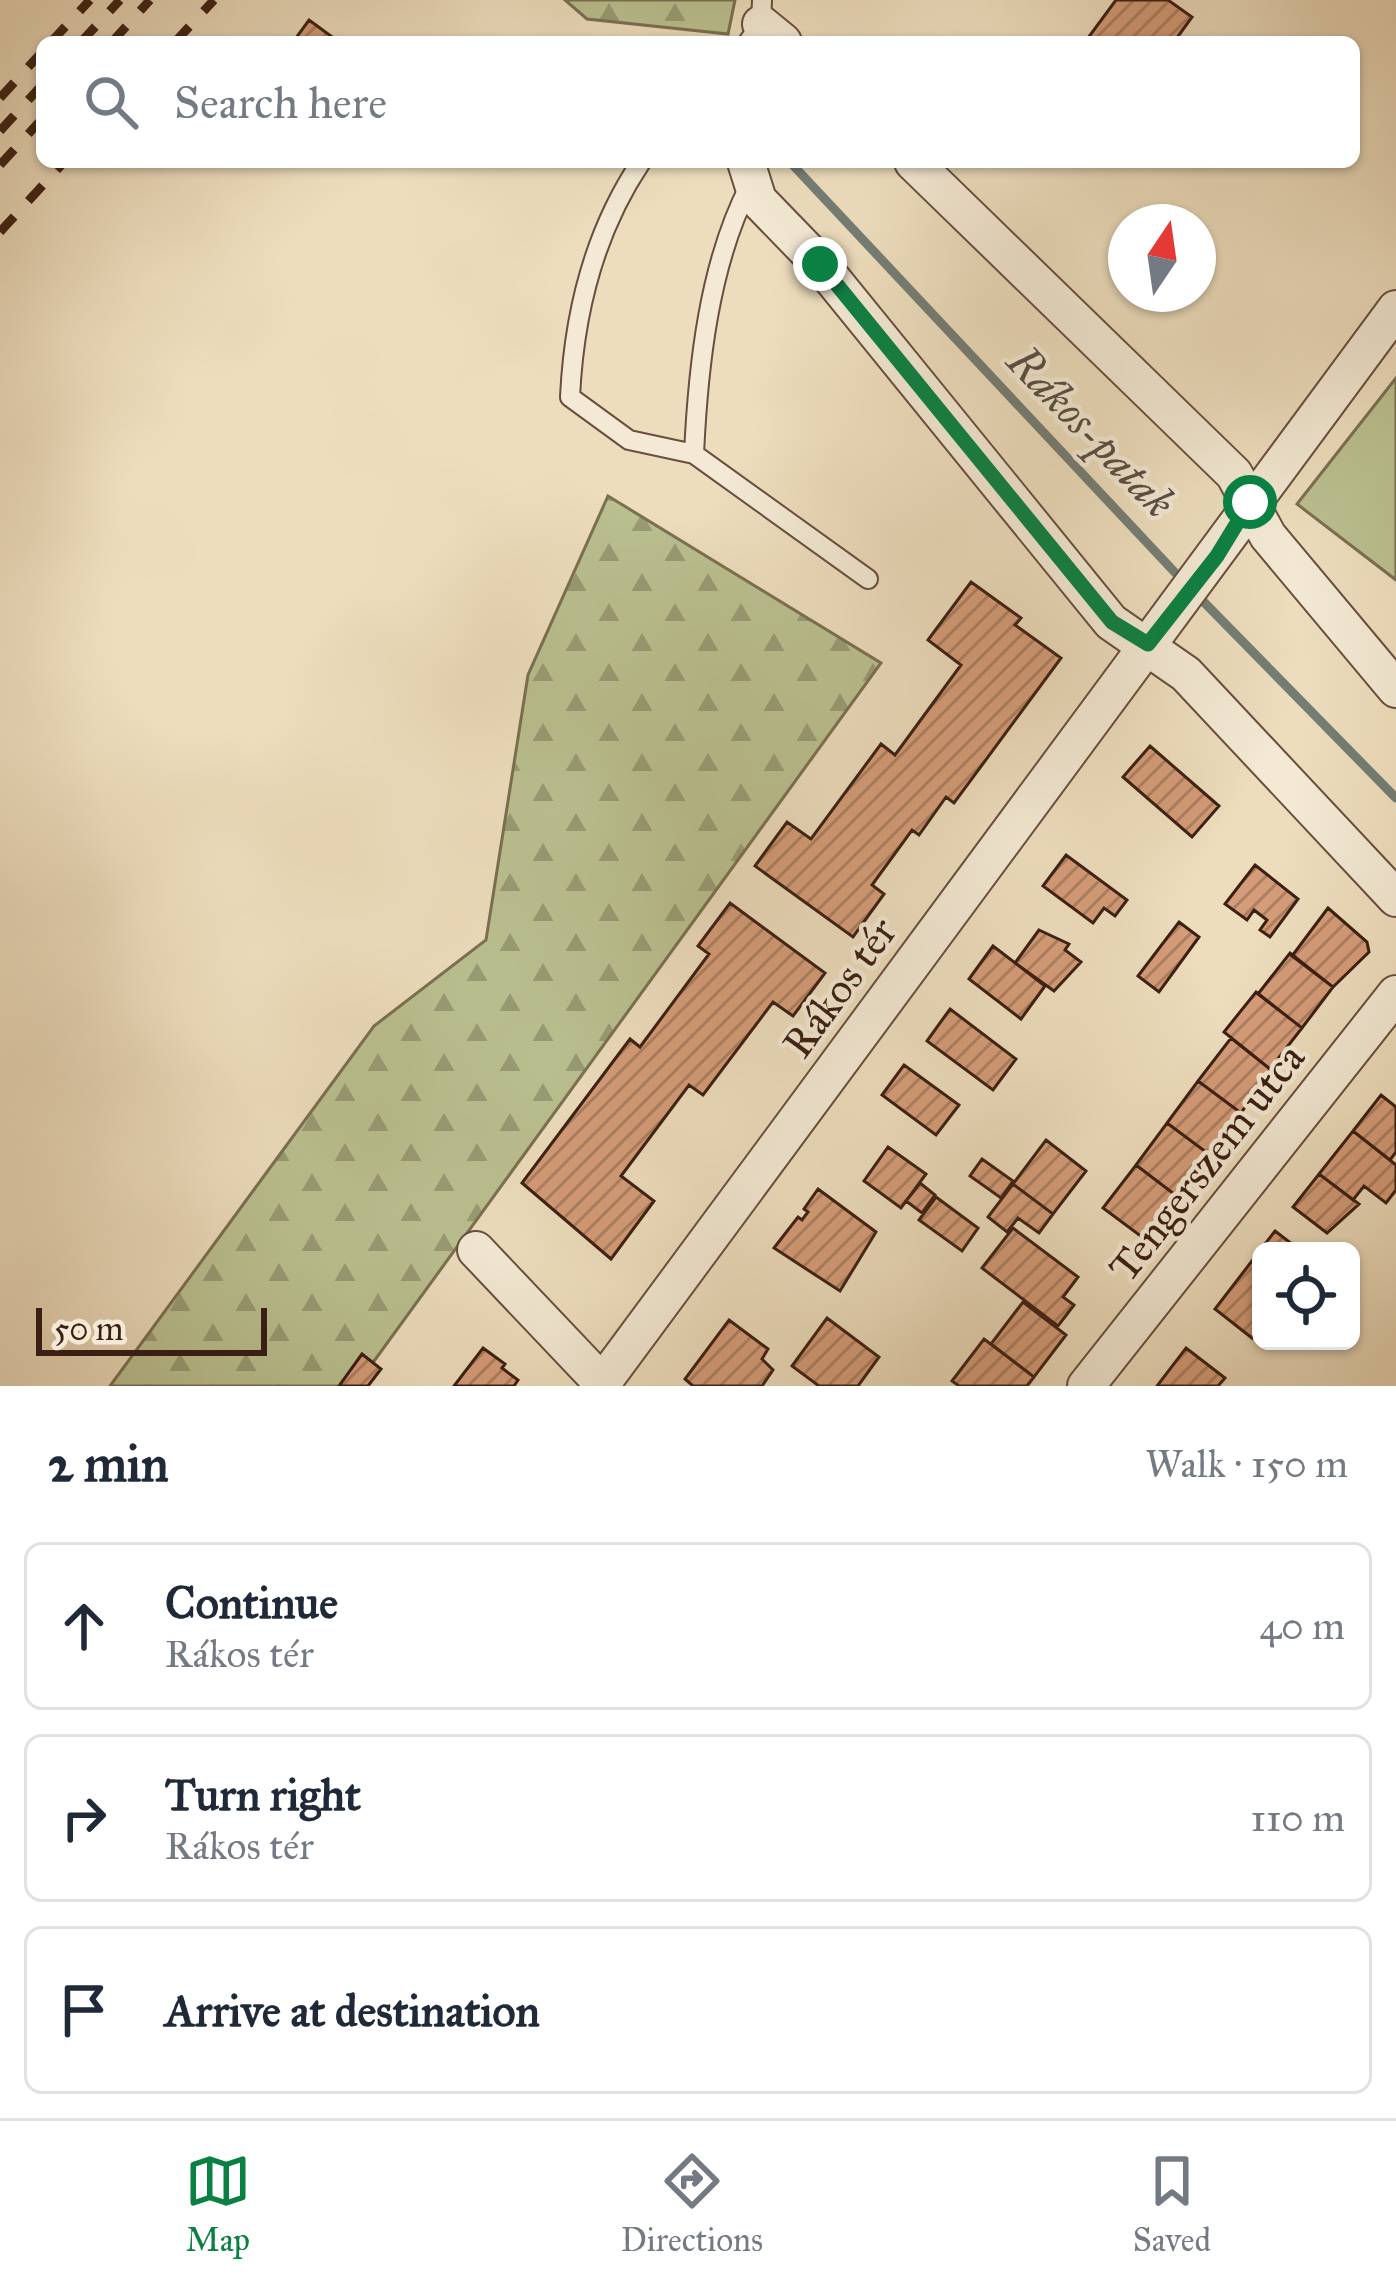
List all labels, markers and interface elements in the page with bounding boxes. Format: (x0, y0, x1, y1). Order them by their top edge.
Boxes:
search box (36, 36, 1360, 168)
icon: search (78, 69, 144, 135)
text: Search here (174, 75, 387, 130)
north arrow (1108, 204, 1216, 312)
route end (793, 237, 847, 291)
water label: Rákos-patak (995, 333, 1187, 529)
route start (1223, 475, 1277, 529)
street label: Rákos tér (772, 907, 908, 1068)
street label: Tengerszem utca (1098, 1033, 1316, 1292)
map controls (1252, 1242, 1360, 1350)
button: locate (1252, 1242, 1360, 1350)
scale bar (36, 1302, 267, 1355)
text: 50 m (54, 1309, 123, 1349)
text: 2 min (48, 1433, 169, 1495)
text: Walk · 150 m (1145, 1440, 1348, 1488)
text: Continue (165, 1575, 338, 1630)
icon: ahead (51, 1593, 117, 1659)
text: 40 m (1259, 1602, 1345, 1650)
text: Rákos tér (165, 1630, 314, 1678)
text: Turn right (165, 1767, 361, 1822)
icon: right (51, 1785, 117, 1851)
text: 110 m (1250, 1794, 1345, 1842)
text: Rákos tér (165, 1822, 314, 1870)
icon: arrive (51, 1977, 117, 2043)
text: Arrive at destination (165, 1983, 540, 2038)
tab: Map (185, 2148, 251, 2260)
tab: Directions (621, 2148, 763, 2260)
tab: Saved (1133, 2148, 1211, 2260)

